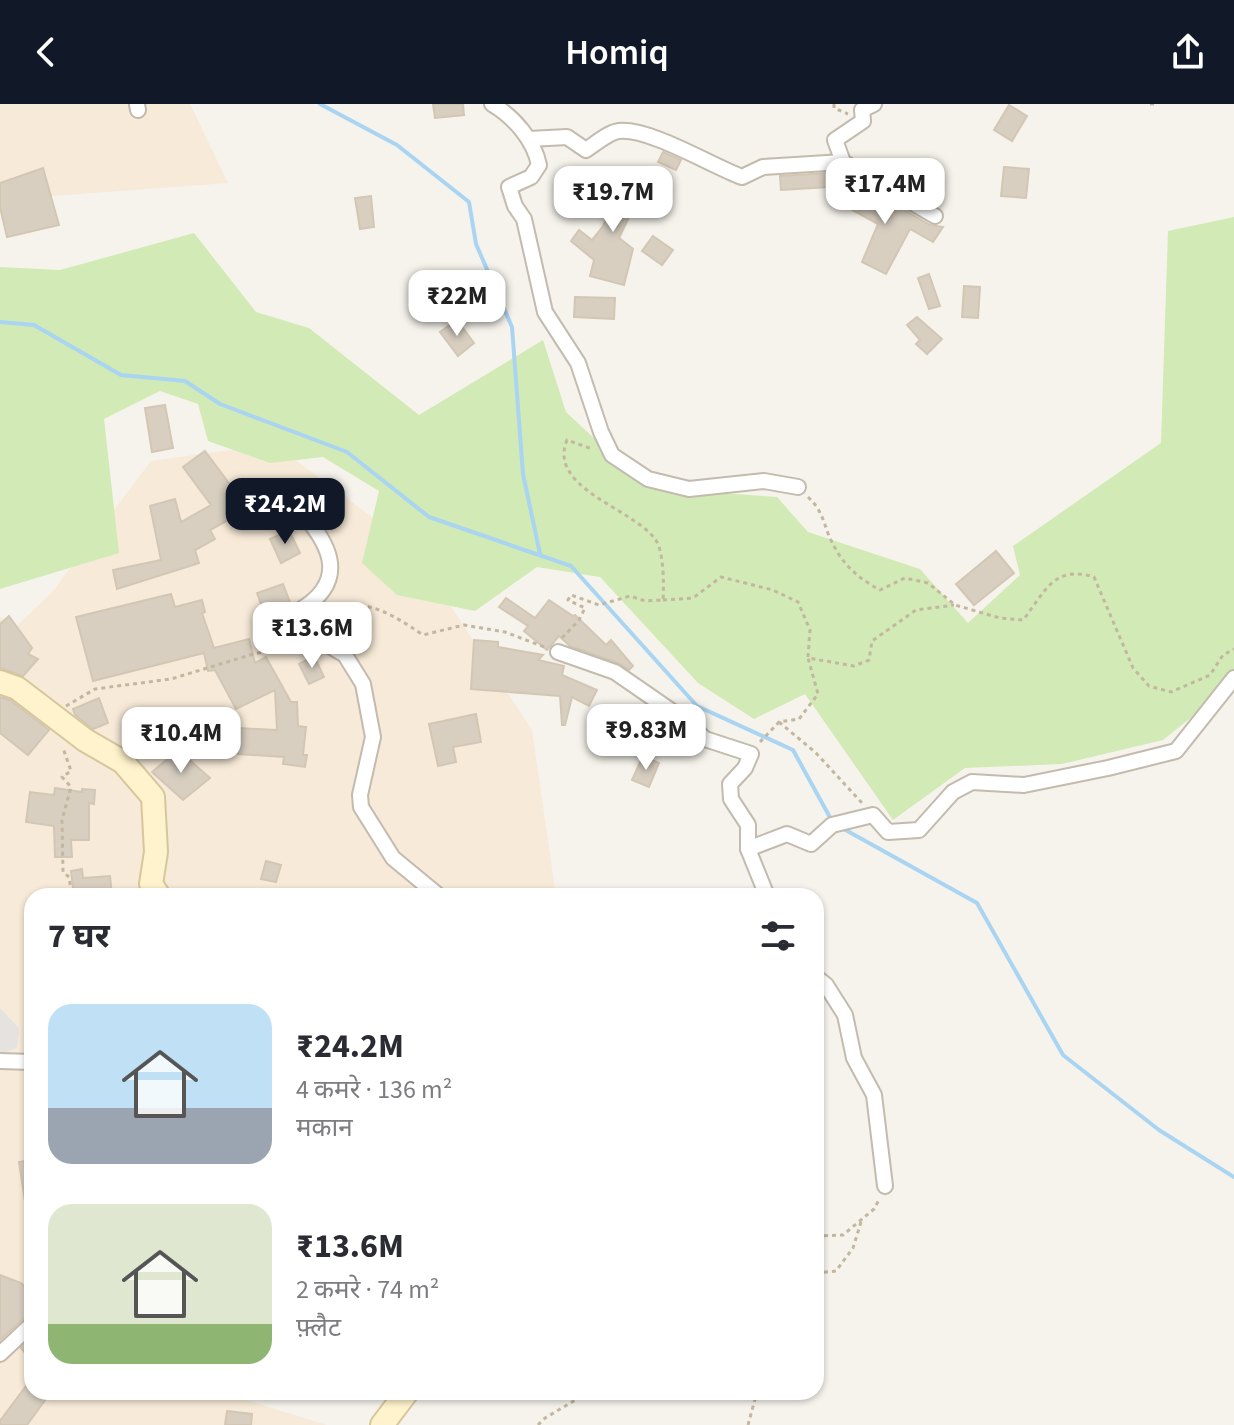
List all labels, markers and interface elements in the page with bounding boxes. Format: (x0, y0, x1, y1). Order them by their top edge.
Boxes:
text: Homiq (565, 27, 669, 78)
icon: back (24, 30, 68, 74)
icon: share (1166, 30, 1210, 74)
pin: ₹17.4M (820, 158, 950, 226)
text: ₹17.4M (844, 165, 926, 202)
pin: ₹19.7M (548, 166, 678, 234)
text: ₹19.7M (572, 173, 654, 210)
pin: ₹22M (410, 270, 504, 338)
text: ₹22M (427, 277, 488, 314)
pin: ₹24.2M (220, 478, 350, 546)
text: ₹24.2M (244, 485, 326, 522)
pin: ₹13.6M (247, 602, 377, 670)
text: ₹13.6M (271, 609, 353, 646)
pin: ₹9.83M (581, 704, 711, 772)
pin: ₹10.4M (116, 707, 246, 775)
text: ₹9.83M (605, 711, 687, 748)
text: ₹10.4M (140, 714, 222, 751)
text: 7 घर (48, 912, 110, 961)
icon: filters (756, 914, 800, 958)
text: ₹24.2M (296, 1022, 404, 1071)
icon: home (112, 1036, 208, 1132)
text: 4 कमरे · 136 m² (296, 1071, 452, 1108)
text: मकान (296, 1109, 353, 1146)
text: ₹13.6M (296, 1222, 404, 1271)
icon: home (112, 1236, 208, 1332)
text: 2 कमरे · 74 m² (296, 1271, 439, 1308)
text: फ़्लैट (296, 1309, 341, 1346)

